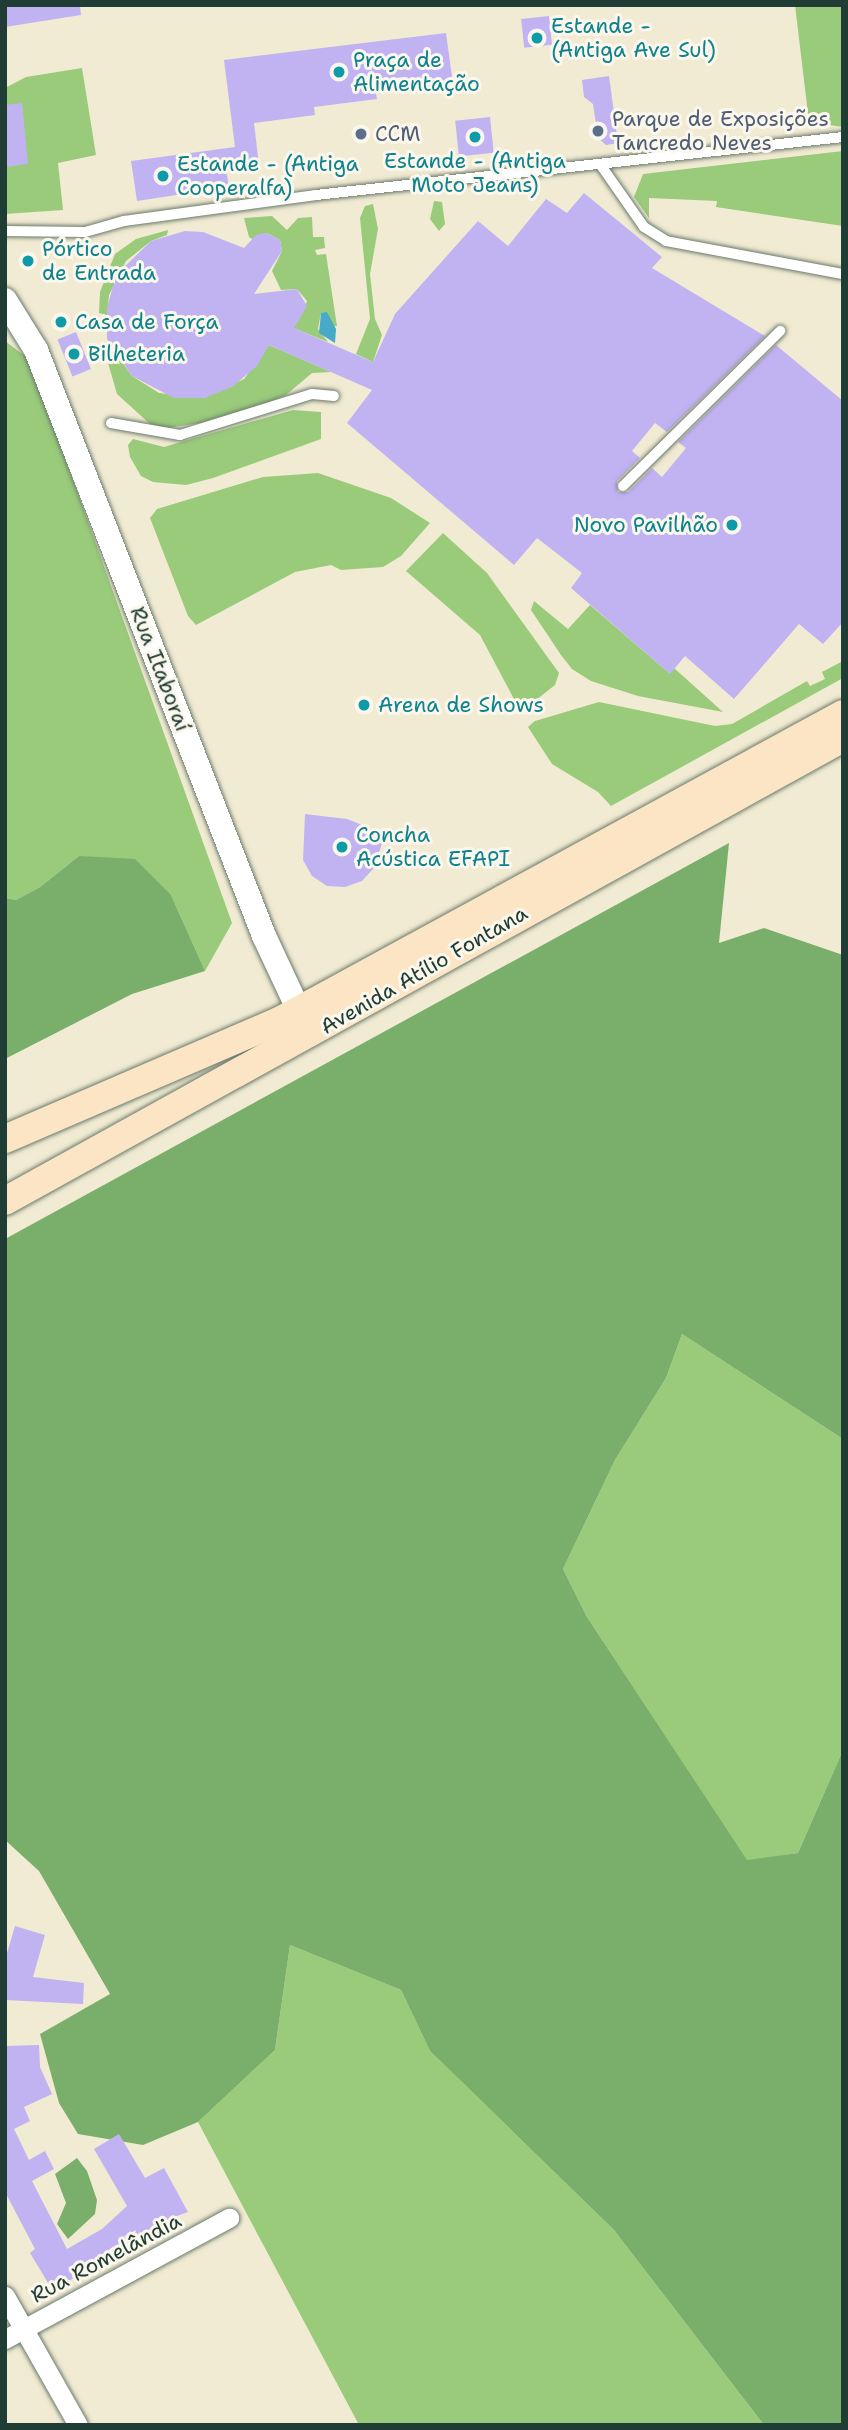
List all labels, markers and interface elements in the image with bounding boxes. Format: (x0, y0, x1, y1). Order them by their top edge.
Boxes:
place label: Estande - (Antiga Ave Sul) (551, 13, 716, 63)
marker: Estande - (Antiga Ave Sul) (529, 30, 545, 46)
place label: Praça de Alimentação (353, 47, 480, 97)
marker: Praça de Alimentação (331, 64, 347, 80)
place label: Parque de Exposições Tancredo Neves (612, 106, 829, 156)
place label: CCM (375, 121, 420, 147)
marker: Parque de Exposições Tancredo Neves (590, 123, 606, 139)
marker: CCM (353, 126, 369, 142)
marker: Estande - (Antiga Moto Jeans) (467, 129, 483, 145)
place label: Estande - (Antiga Moto Jeans) (384, 148, 566, 198)
place label: Estande - (Antiga Cooperalfa) (177, 151, 359, 201)
marker: Estande - (Antiga Cooperalfa) (155, 168, 171, 184)
place label: Pórtico de Entrada (42, 236, 156, 286)
marker: Pórtico de Entrada (20, 253, 36, 269)
place label: Casa de Força (75, 309, 219, 335)
marker: Casa de Força (53, 314, 69, 330)
place label: Bilheteria (88, 341, 185, 367)
marker: Bilheteria (66, 346, 82, 362)
place label: Novo Pavilhão (574, 512, 718, 538)
marker: Novo Pavilhão (724, 517, 740, 533)
street label: Rua Itaboraí (125, 603, 195, 735)
place label: Arena de Shows (378, 692, 544, 718)
marker: Arena de Shows (356, 697, 372, 713)
place label: Concha Acústica EFAPI (356, 822, 510, 872)
marker: Concha Acústica EFAPI (334, 839, 350, 855)
street label: Avenida Atílio Fontana (316, 900, 532, 1040)
street label: Rua Romelândia (27, 2208, 185, 2308)

